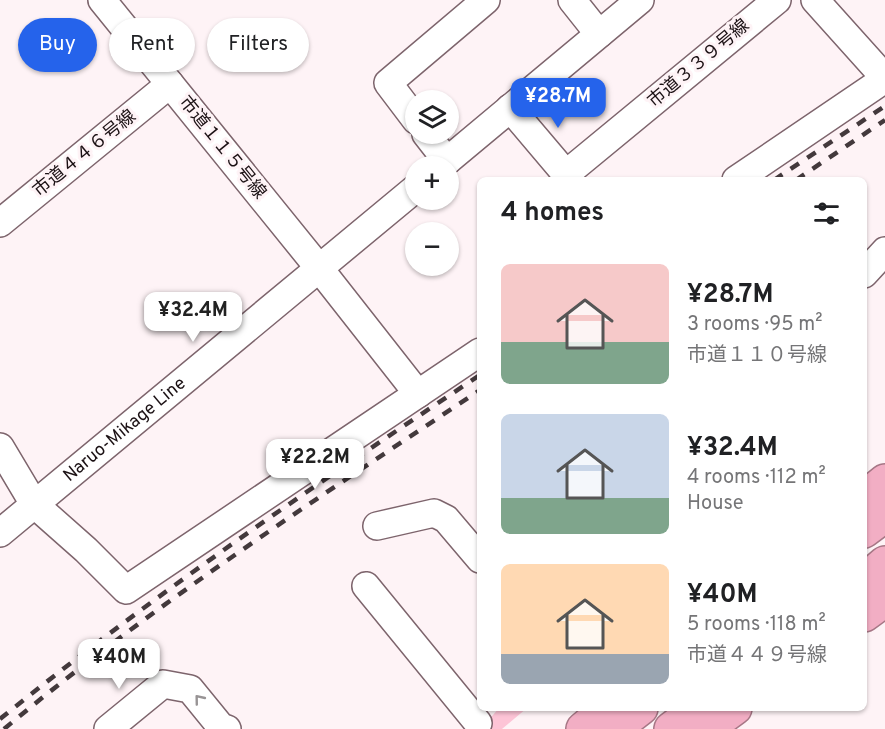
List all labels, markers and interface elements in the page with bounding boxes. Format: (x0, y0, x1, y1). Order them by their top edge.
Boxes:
street label: 市道３３９号線 (643, 15, 755, 113)
chip: Buy (18, 18, 97, 72)
chip: Rent (109, 18, 195, 72)
chip: Filters (207, 18, 309, 72)
pin: ¥28.7M (509, 78, 607, 129)
text: ¥28.7M (525, 84, 591, 110)
map controls (405, 90, 459, 276)
button: layers (405, 90, 459, 144)
street label: 市道１１５号線 (173, 92, 271, 204)
street label: 市道４４６号線 (29, 105, 141, 203)
button: + (405, 156, 459, 210)
text: 4 homes (501, 197, 604, 230)
icon: filters (810, 197, 843, 230)
button: − (405, 222, 459, 276)
text: ¥28.7M (687, 279, 774, 312)
icon: home (549, 288, 621, 360)
pin: ¥32.4M (144, 292, 242, 343)
text: ¥32.4M (158, 298, 228, 324)
text: 3 rooms · 95 m² (687, 312, 823, 338)
text: 市道１１０号線 (687, 343, 827, 369)
street label: Naruo-Mikage Line (59, 372, 191, 487)
text: ¥32.4M (687, 432, 778, 465)
icon: home (549, 438, 621, 510)
pin: ¥22.2M (266, 439, 364, 490)
text: ¥22.2M (280, 445, 350, 471)
text: 4 rooms · 112 m² (687, 465, 826, 491)
text: House (687, 491, 743, 517)
text: ¥40M (687, 579, 758, 612)
icon: home (549, 588, 621, 660)
text: 5 rooms · 118 m² (687, 612, 826, 638)
pin: ¥40M (83, 639, 155, 690)
text: 市道４４９号線 (687, 643, 827, 669)
text: ¥40M (92, 645, 146, 671)
one-way arrow (195, 695, 206, 706)

